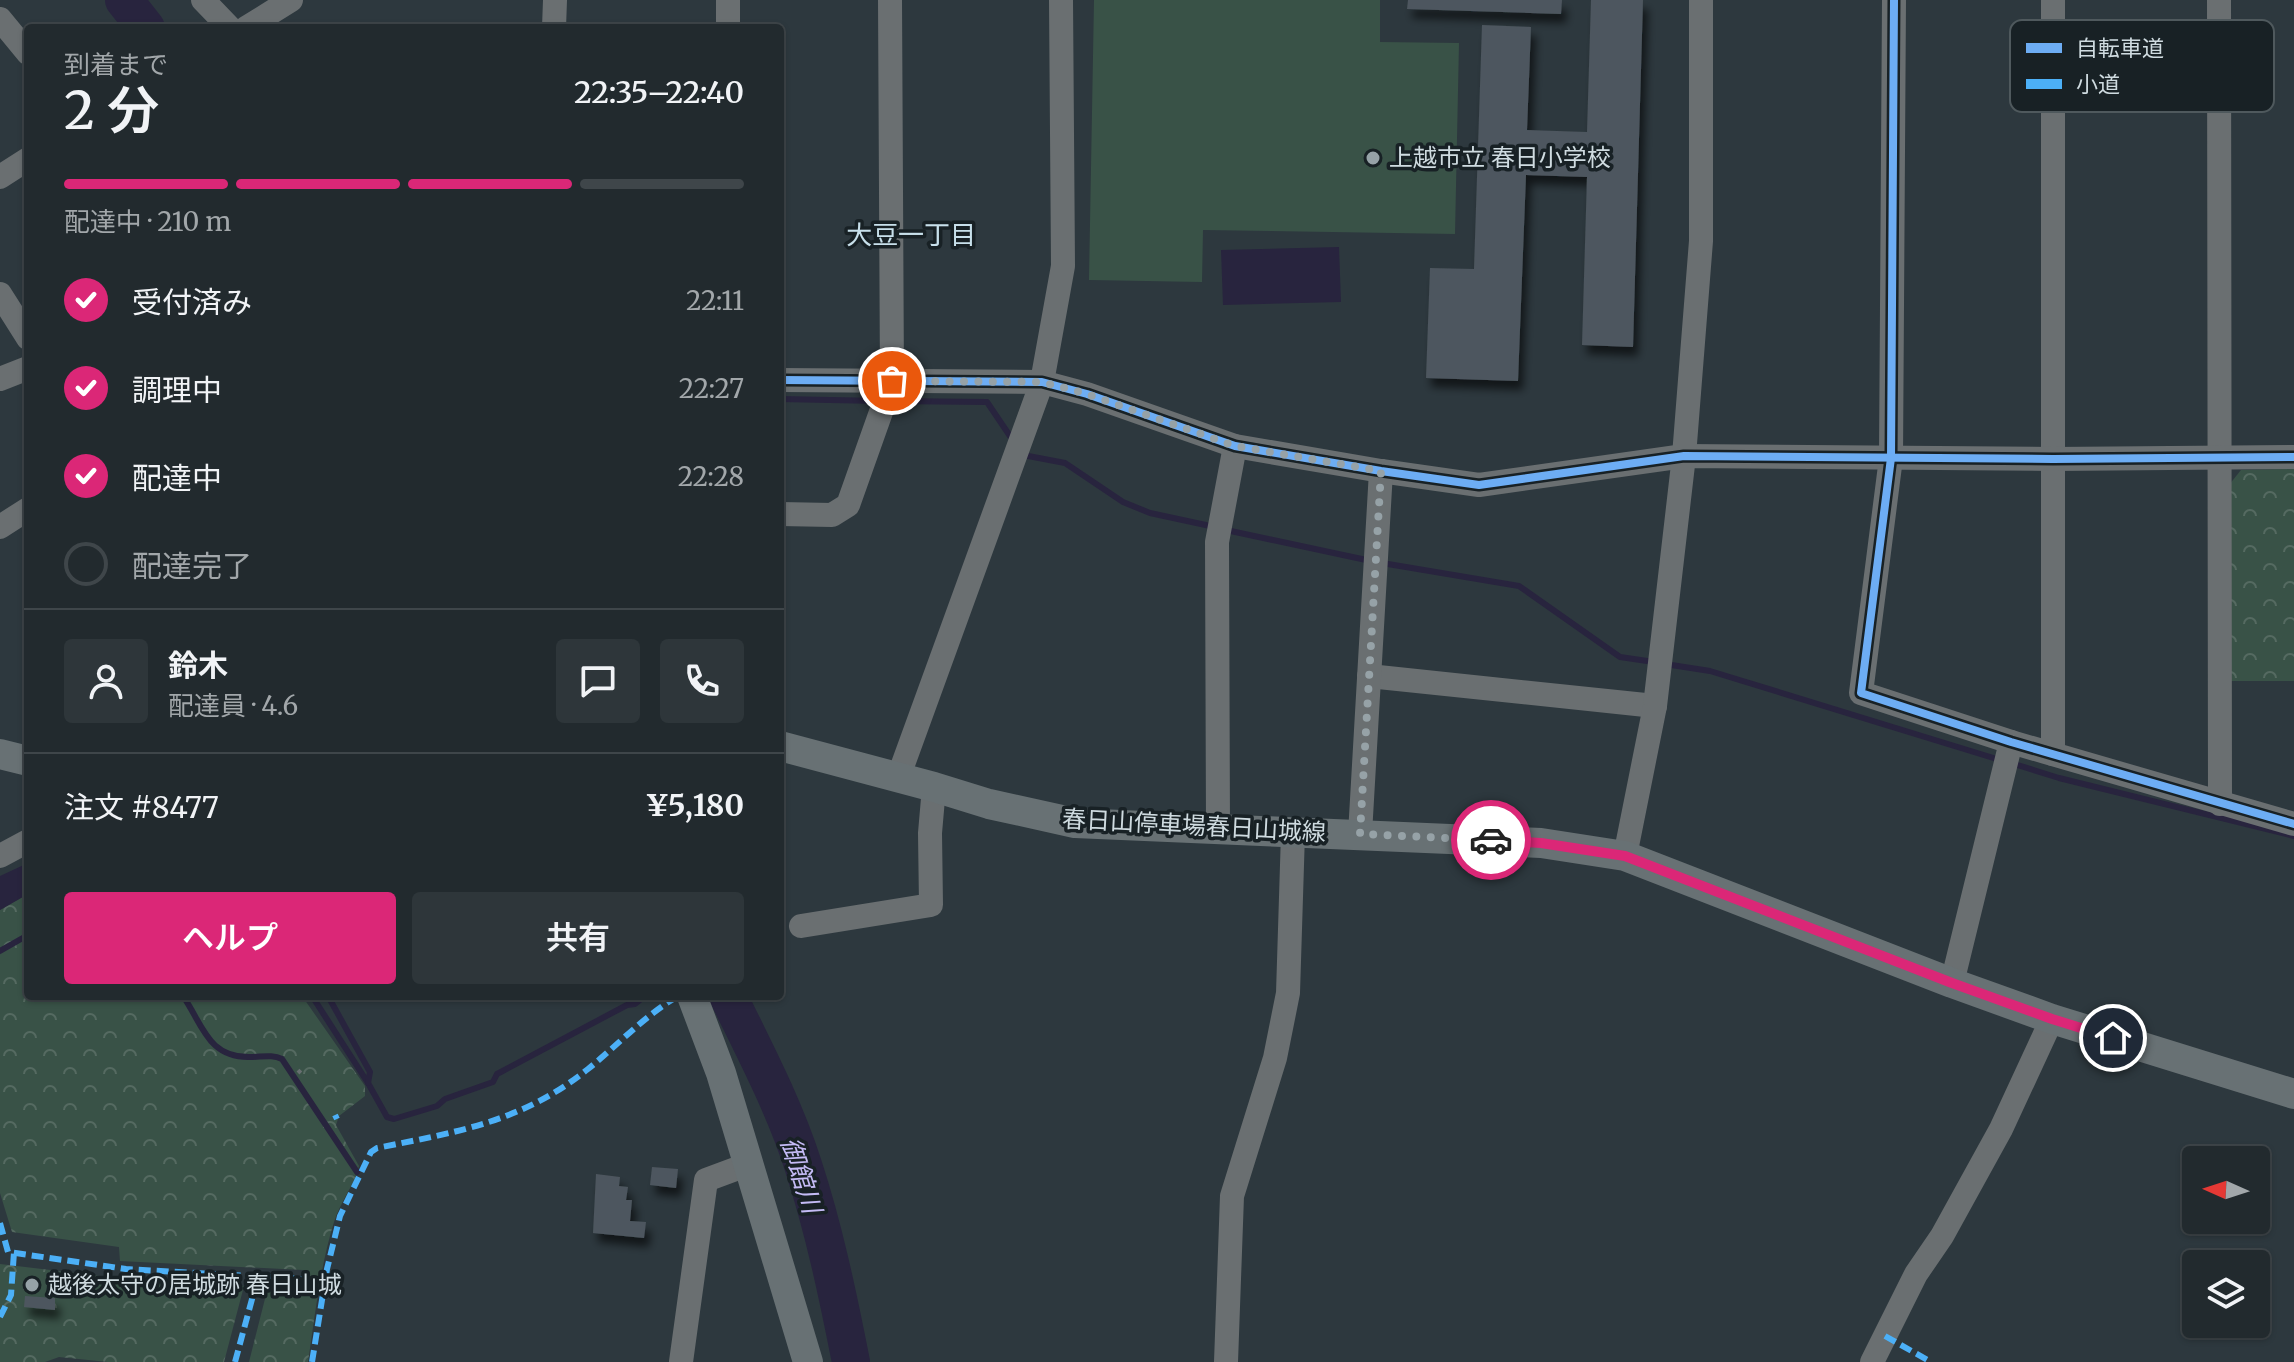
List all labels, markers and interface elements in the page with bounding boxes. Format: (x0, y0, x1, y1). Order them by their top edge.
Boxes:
legend (2010, 20, 2274, 112)
text: 自転車道 (2076, 34, 2164, 62)
text: 到着まで (64, 48, 168, 81)
text: 小道 (2076, 70, 2120, 98)
text: 22:35–22:40 (574, 73, 744, 111)
text: 2 分 (64, 78, 159, 143)
place label: 上越市立 春日小学校 (1389, 142, 1611, 173)
marker: 上越市立 春日小学校 (1364, 149, 1382, 167)
text: 配達中 · 210 m (64, 205, 231, 238)
district label: 大豆一丁目 (846, 218, 976, 251)
icon: check (64, 278, 108, 322)
text: 受付済み (132, 283, 252, 321)
text: 22:11 (686, 284, 744, 317)
pin (858, 347, 926, 415)
icon: bag (870, 359, 914, 403)
icon: check (64, 366, 108, 410)
text: 調理中 (132, 371, 222, 409)
text: 22:27 (679, 372, 744, 405)
icon: check (64, 454, 108, 498)
text: 配達中 (132, 459, 222, 497)
text: 22:28 (678, 460, 744, 493)
text: 配達完了 (132, 547, 252, 585)
button: person (64, 639, 148, 723)
button: chat (556, 639, 640, 723)
button: phone (660, 639, 744, 723)
text: 鈴木 (168, 646, 228, 684)
text: 配達員 · 4.6 (168, 689, 298, 722)
text: ¥5,180 (645, 786, 744, 824)
text: 注文 #8477 (64, 788, 219, 826)
courier (1451, 800, 1531, 880)
street label: 春日山停車場春日山城線 (1061, 803, 1327, 848)
icon: car (1469, 818, 1513, 862)
button: ヘルプ (64, 892, 396, 984)
button: 共有 (412, 892, 744, 984)
pin (2079, 1004, 2147, 1072)
icon: home (2091, 1016, 2135, 1060)
water label: 御館川 (774, 1133, 830, 1220)
north arrow (2182, 1146, 2270, 1234)
map controls (2182, 1146, 2270, 1338)
button: layers (2182, 1250, 2270, 1338)
place label: 越後太守の居城跡 春日山城 (48, 1269, 342, 1300)
marker: 越後太守の居城跡 春日山城 (23, 1276, 41, 1294)

